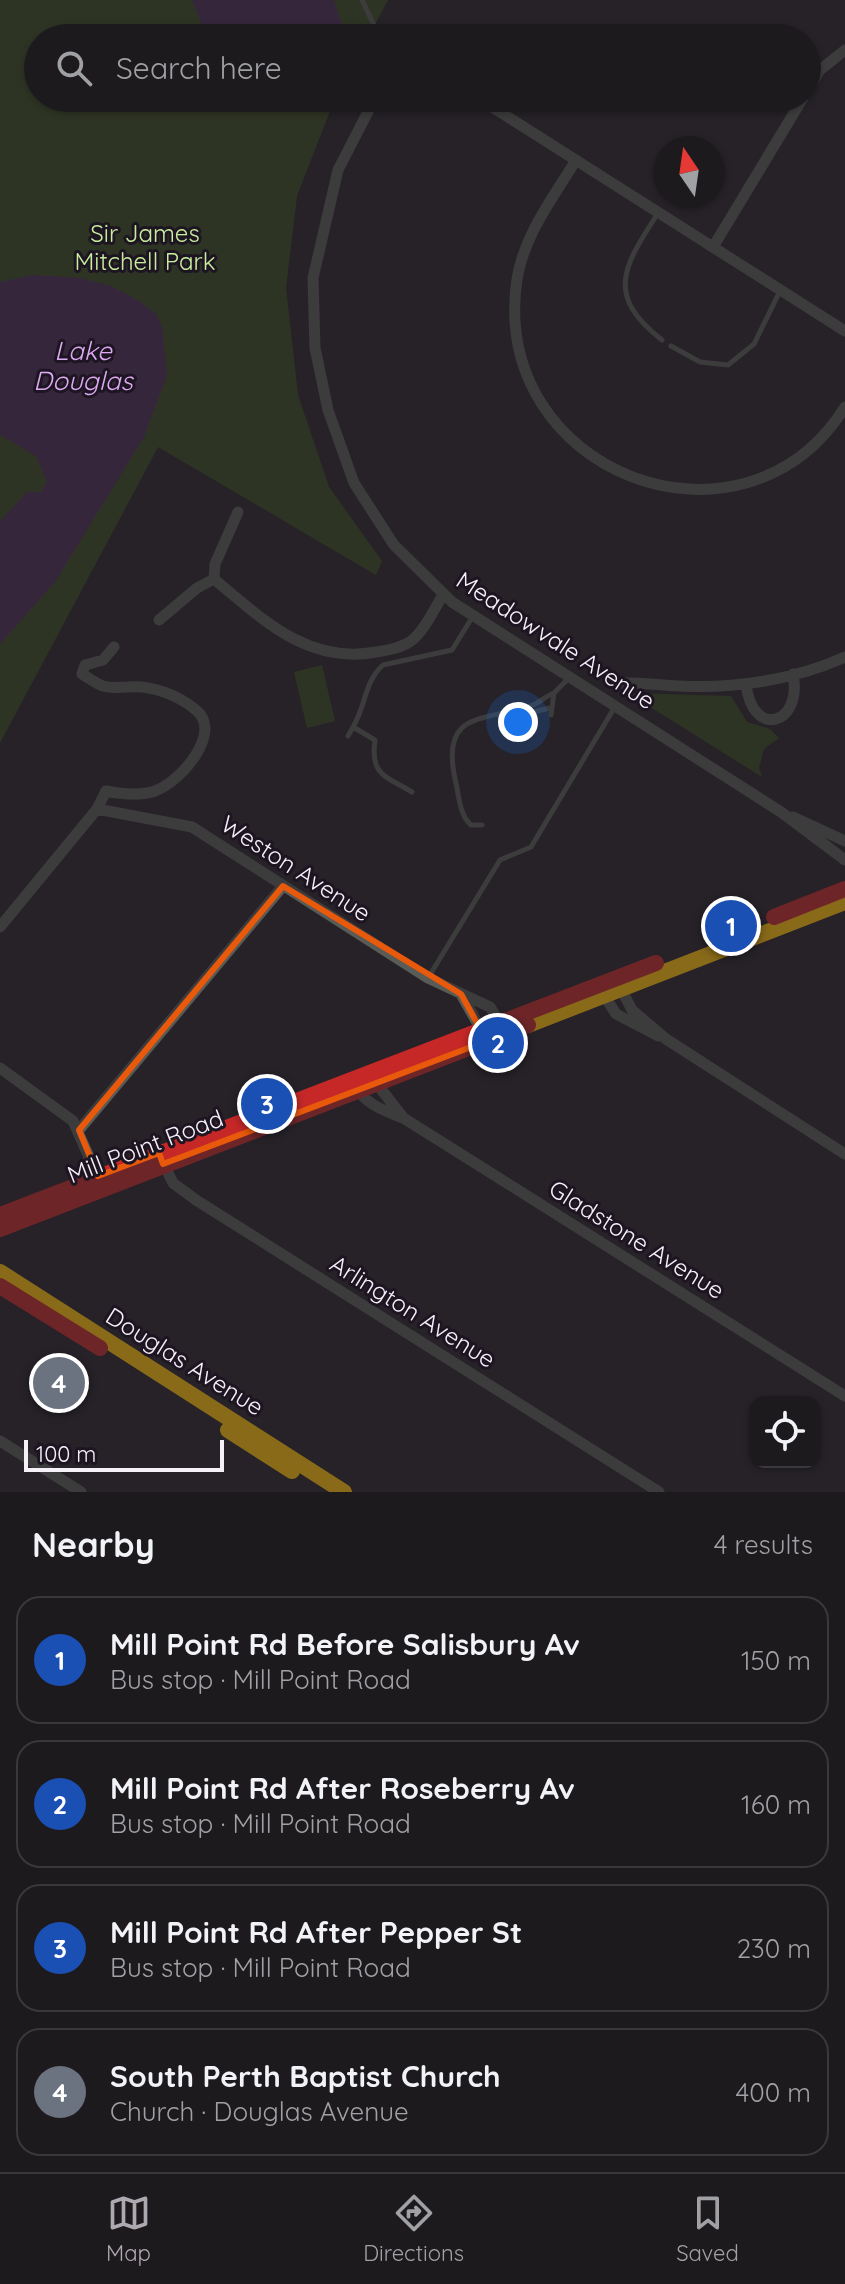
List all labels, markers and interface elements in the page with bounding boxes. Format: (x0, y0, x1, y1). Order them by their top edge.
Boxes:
search box (24, 24, 821, 112)
icon: search (52, 46, 96, 90)
text: Search here (116, 49, 282, 87)
north arrow (653, 136, 725, 208)
park label: Sir James Mitchell Park (74, 218, 216, 276)
water label: Lake Douglas (33, 334, 134, 397)
street label: Meadowvale Avenue (451, 565, 661, 715)
your location (498, 702, 538, 742)
street label: Weston Avenue (215, 808, 377, 928)
pin: 1 (705, 896, 757, 956)
pin: 2 (472, 1013, 524, 1073)
pin: 3 (241, 1074, 293, 1134)
street label: Mill Point Road (63, 1103, 227, 1189)
street label: Gladstone Avenue (544, 1173, 730, 1305)
street label: Arlington Avenue (325, 1248, 501, 1374)
street label: Douglas Avenue (101, 1301, 269, 1421)
pin: 4 (33, 1353, 85, 1413)
map controls (749, 1396, 821, 1468)
button: locate (749, 1396, 821, 1468)
scale bar (24, 1436, 224, 1472)
text: 100 m (36, 1440, 96, 1468)
text: Nearby (32, 1523, 155, 1566)
text: 4 results (714, 1528, 813, 1561)
text: Mill Point Rd Before Salisbury Av (110, 1625, 580, 1663)
text: 1 (55, 1644, 65, 1677)
text: 150 m (741, 1644, 811, 1677)
text: Bus stop · Mill Point Road (110, 1663, 411, 1696)
text: Mill Point Rd After Roseberry Av (110, 1769, 575, 1807)
text: 2 (53, 1788, 67, 1821)
text: 160 m (741, 1788, 811, 1821)
text: Bus stop · Mill Point Road (110, 1807, 411, 1840)
text: Mill Point Rd After Pepper St (110, 1913, 522, 1951)
text: 3 (53, 1932, 67, 1965)
text: 230 m (737, 1932, 811, 1965)
text: Bus stop · Mill Point Road (110, 1951, 411, 1984)
text: South Perth Baptist Church (110, 2057, 501, 2095)
text: 4 (52, 2076, 68, 2109)
text: 400 m (736, 2076, 811, 2109)
text: Church · Douglas Avenue (110, 2095, 409, 2128)
tab: Map (106, 2191, 151, 2267)
tab: Directions (363, 2191, 464, 2267)
tab: Saved (676, 2191, 739, 2267)

